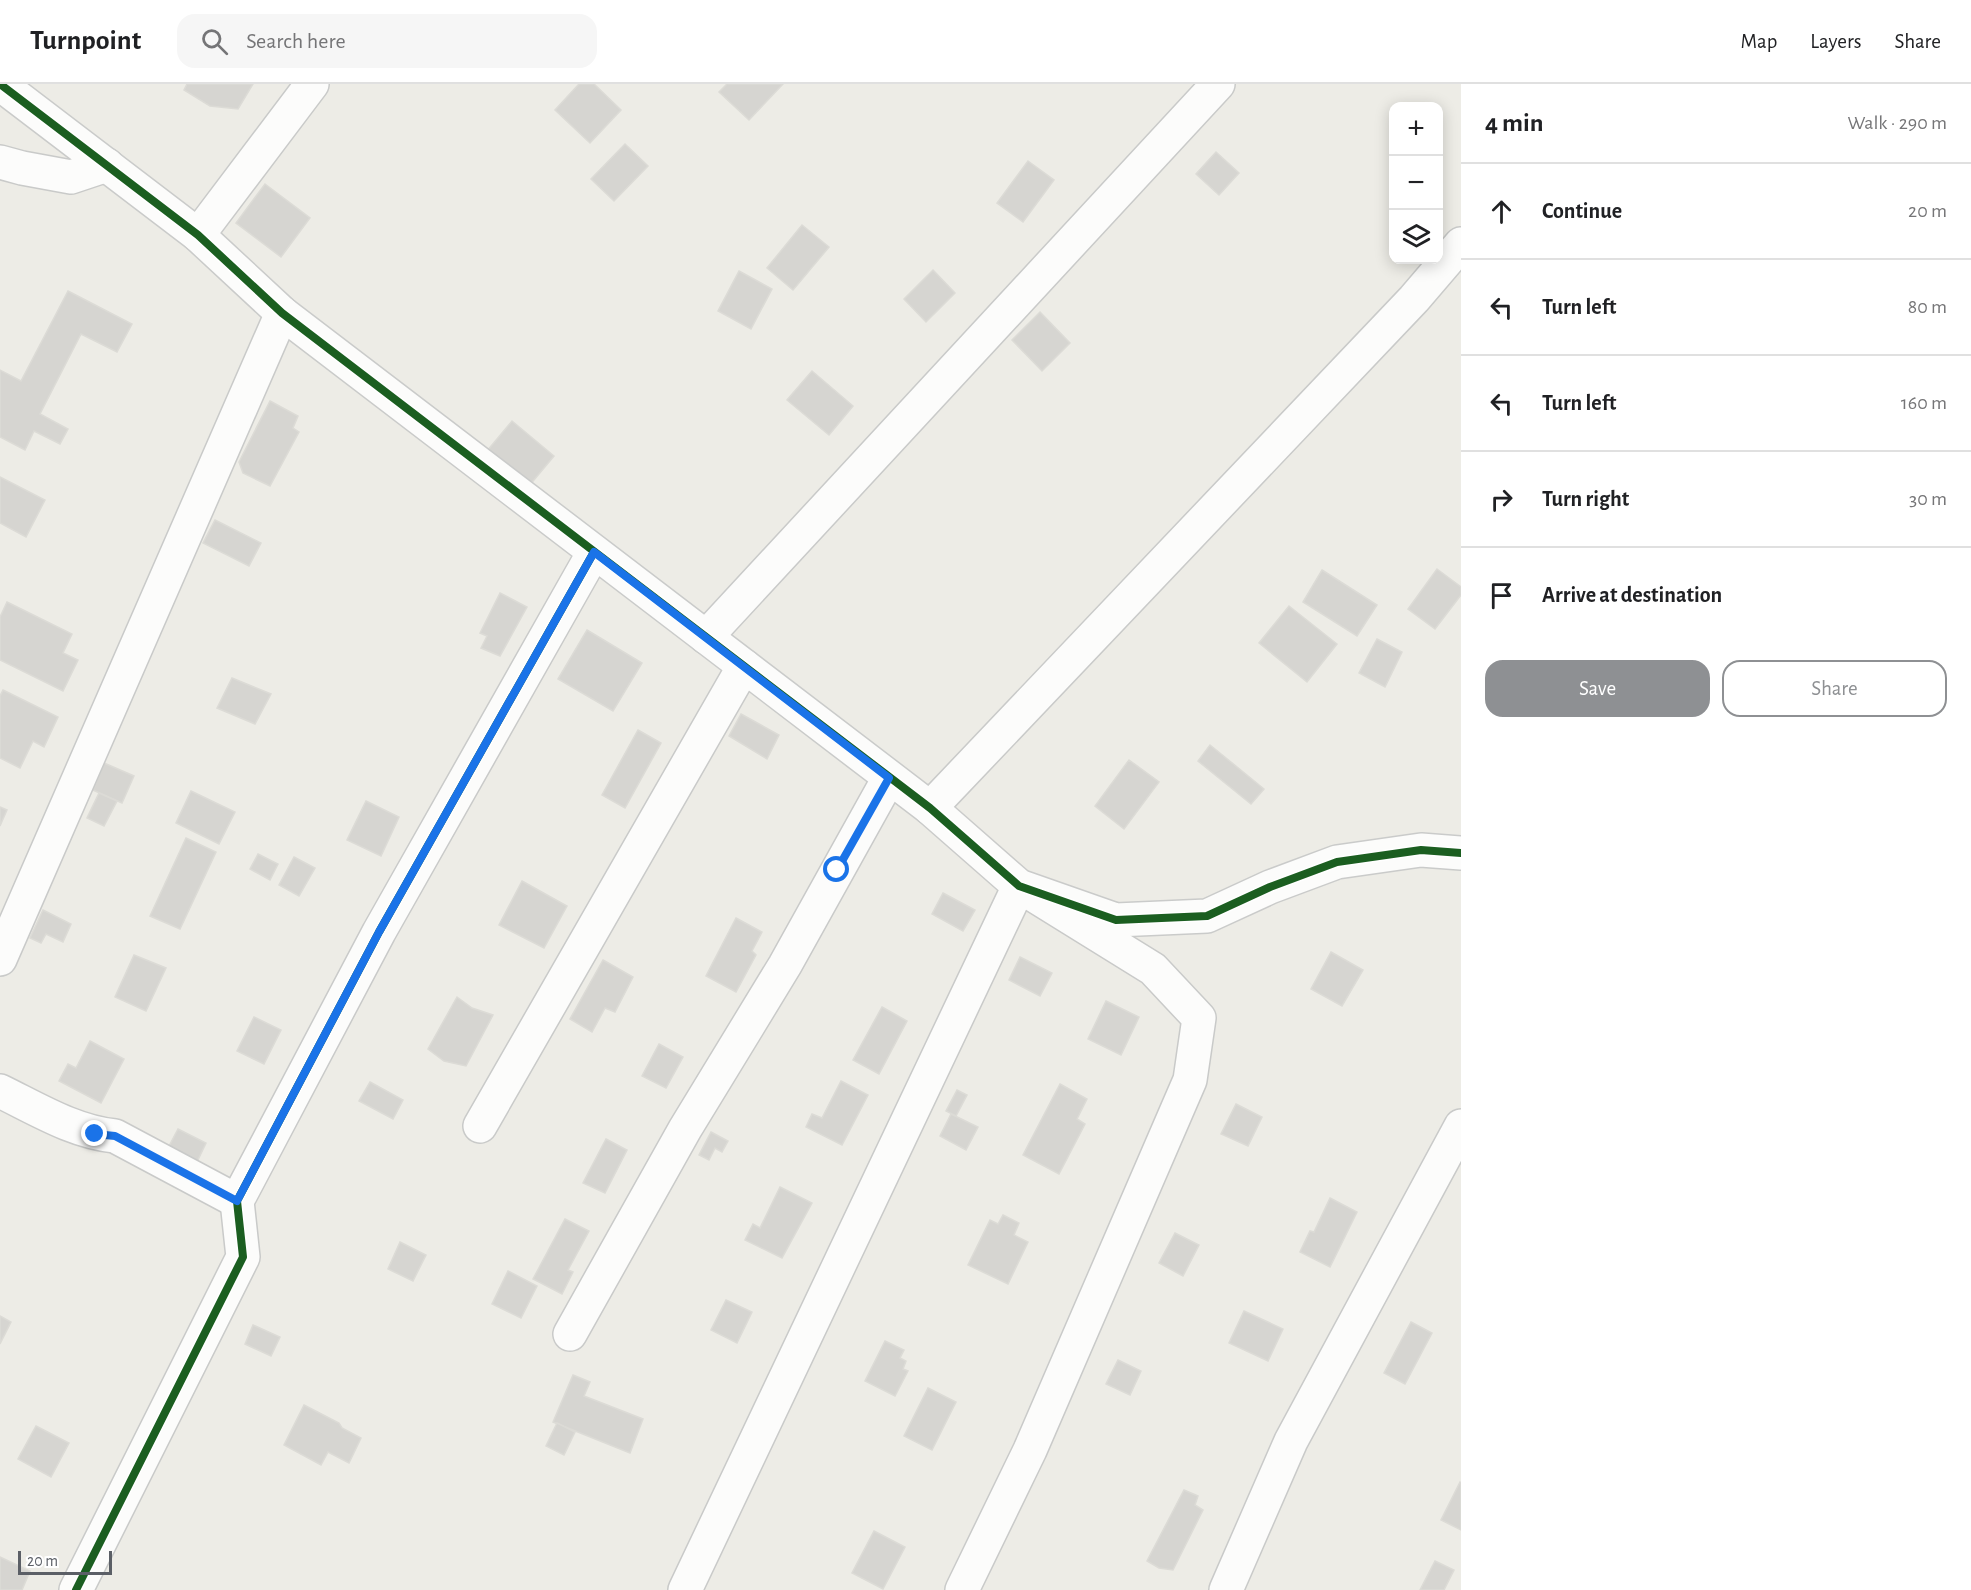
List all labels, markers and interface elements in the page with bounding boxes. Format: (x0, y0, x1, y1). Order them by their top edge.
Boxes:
search box (177, 14, 597, 68)
icon: search (198, 25, 231, 58)
text: Turnpoint (30, 27, 141, 55)
text: Search here (246, 30, 346, 52)
text: Map (1741, 31, 1777, 52)
text: Layers (1810, 31, 1861, 52)
text: Share (1894, 31, 1941, 52)
map controls (1389, 102, 1443, 264)
button: + (1389, 102, 1443, 156)
text: 4 min (1485, 110, 1544, 136)
text: Walk · 290 m (1847, 113, 1947, 133)
button: − (1389, 156, 1443, 210)
icon: ahead (1485, 195, 1518, 228)
text: Continue (1542, 200, 1622, 222)
text: 20 m (1908, 201, 1947, 221)
button: layers (1389, 210, 1443, 264)
icon: left (1485, 291, 1518, 324)
text: Turn left (1542, 296, 1616, 318)
text: 80 m (1908, 297, 1947, 317)
icon: left (1485, 387, 1518, 420)
text: Turn left (1542, 392, 1616, 414)
text: 160 m (1901, 393, 1947, 413)
icon: right (1485, 483, 1518, 516)
text: Turn right (1542, 488, 1629, 510)
text: 30 m (1909, 489, 1947, 509)
icon: arrive (1485, 579, 1518, 612)
text: Arrive at destination (1542, 584, 1722, 606)
button: Save (1485, 660, 1710, 717)
button: Share (1722, 660, 1947, 717)
route start (823, 856, 849, 882)
route end (81, 1120, 107, 1146)
scale bar (18, 1548, 112, 1576)
text: 20 m (27, 1553, 58, 1569)

